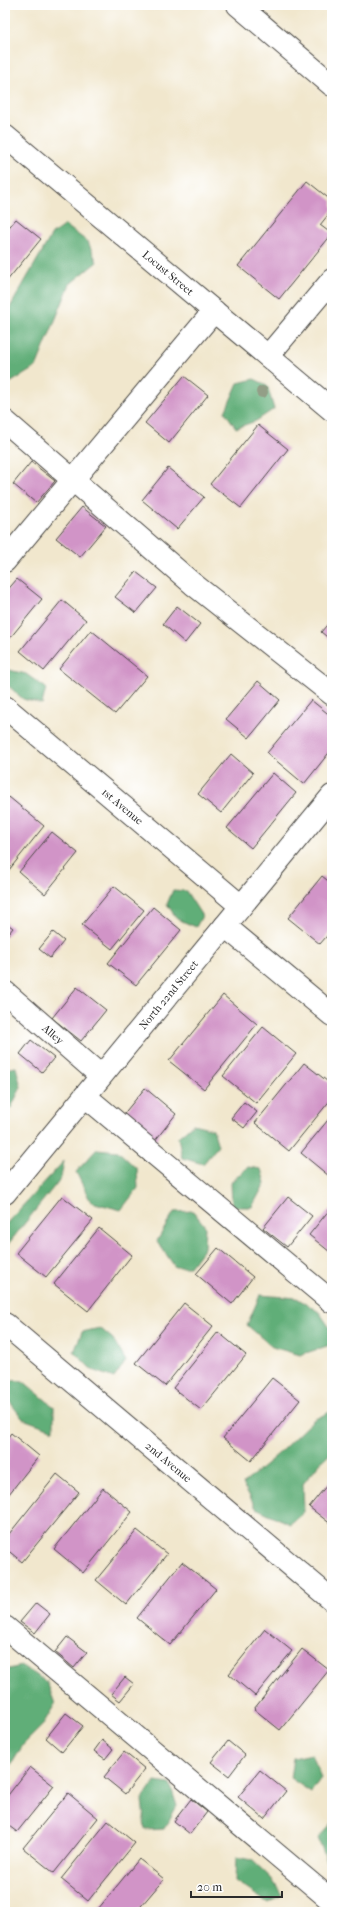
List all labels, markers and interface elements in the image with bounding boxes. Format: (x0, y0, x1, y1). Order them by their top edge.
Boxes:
street label: Locust Street (140, 248, 196, 298)
street label: 1st Avenue (99, 786, 146, 828)
street label: North 22nd Street (136, 958, 201, 1032)
street label: Alley (39, 1021, 67, 1048)
street label: 2nd Avenue (143, 1439, 194, 1486)
scale bar (191, 1873, 282, 1899)
text: 20 m (197, 1880, 222, 1894)

